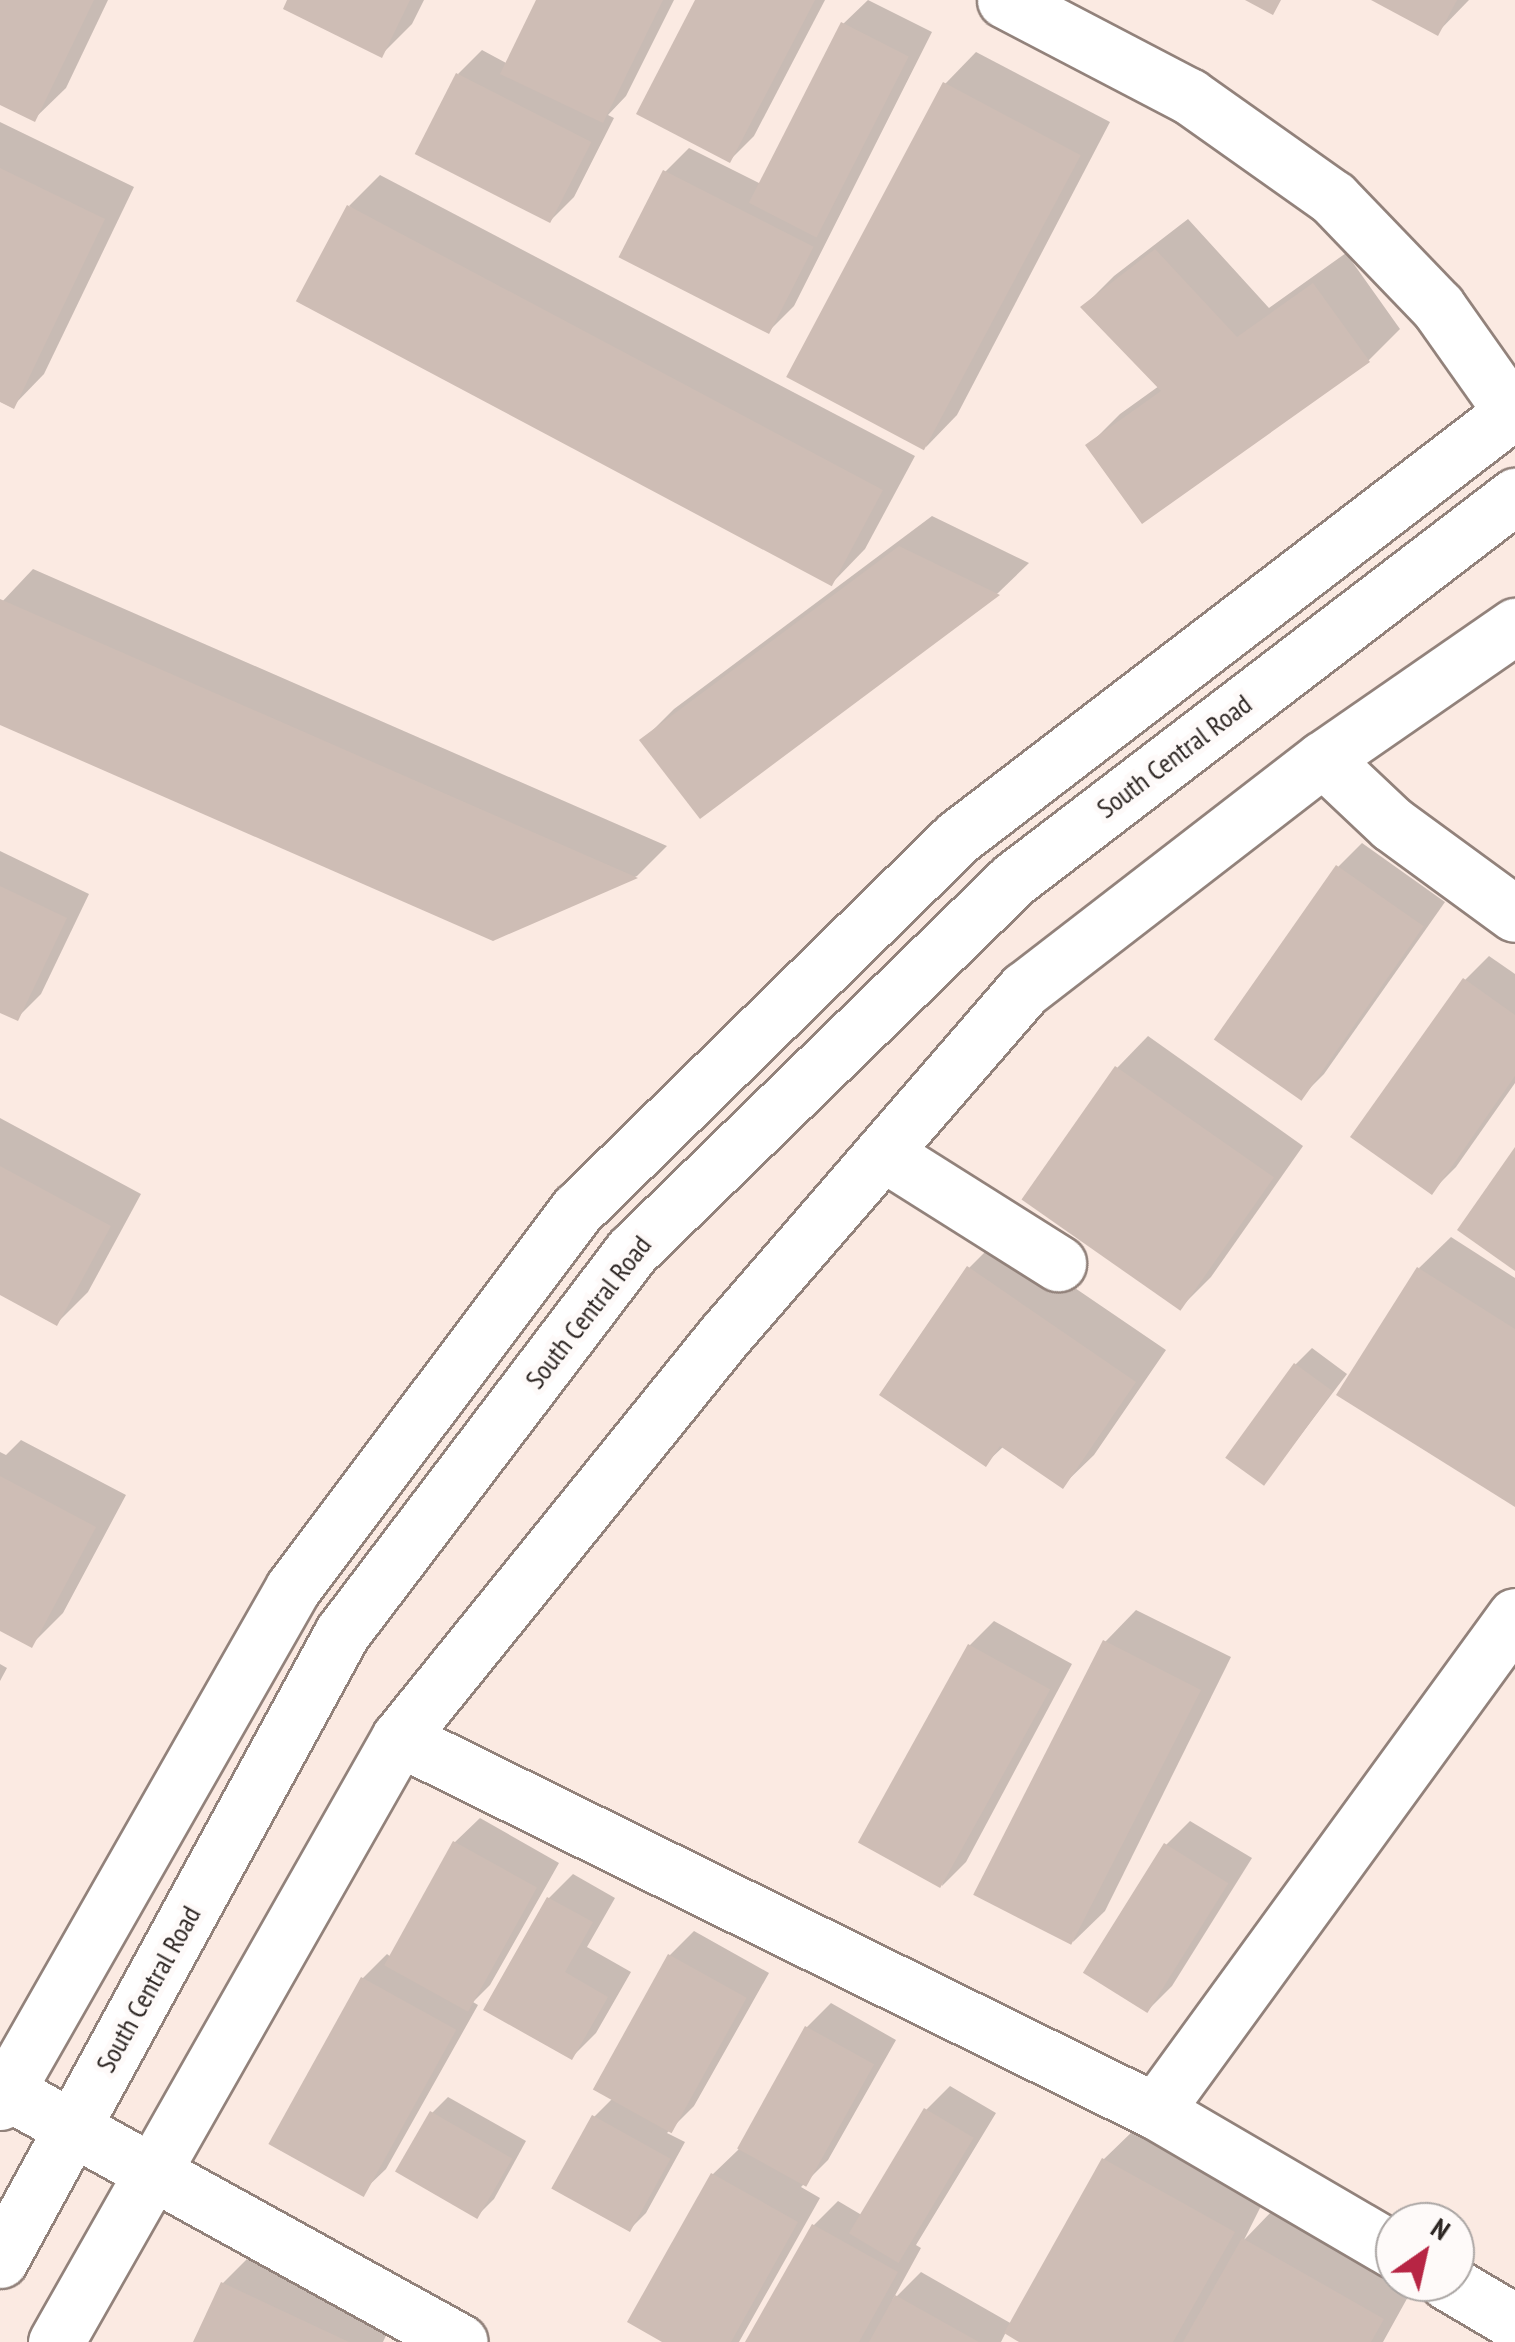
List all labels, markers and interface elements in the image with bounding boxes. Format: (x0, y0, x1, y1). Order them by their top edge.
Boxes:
street label: South Central Road (1090, 687, 1258, 825)
street label: South Central Road (518, 1229, 658, 1395)
street label: South Central Road (88, 1900, 208, 2078)
north arrow (1375, 2202, 1475, 2302)
text: N (1424, 2209, 1458, 2248)

